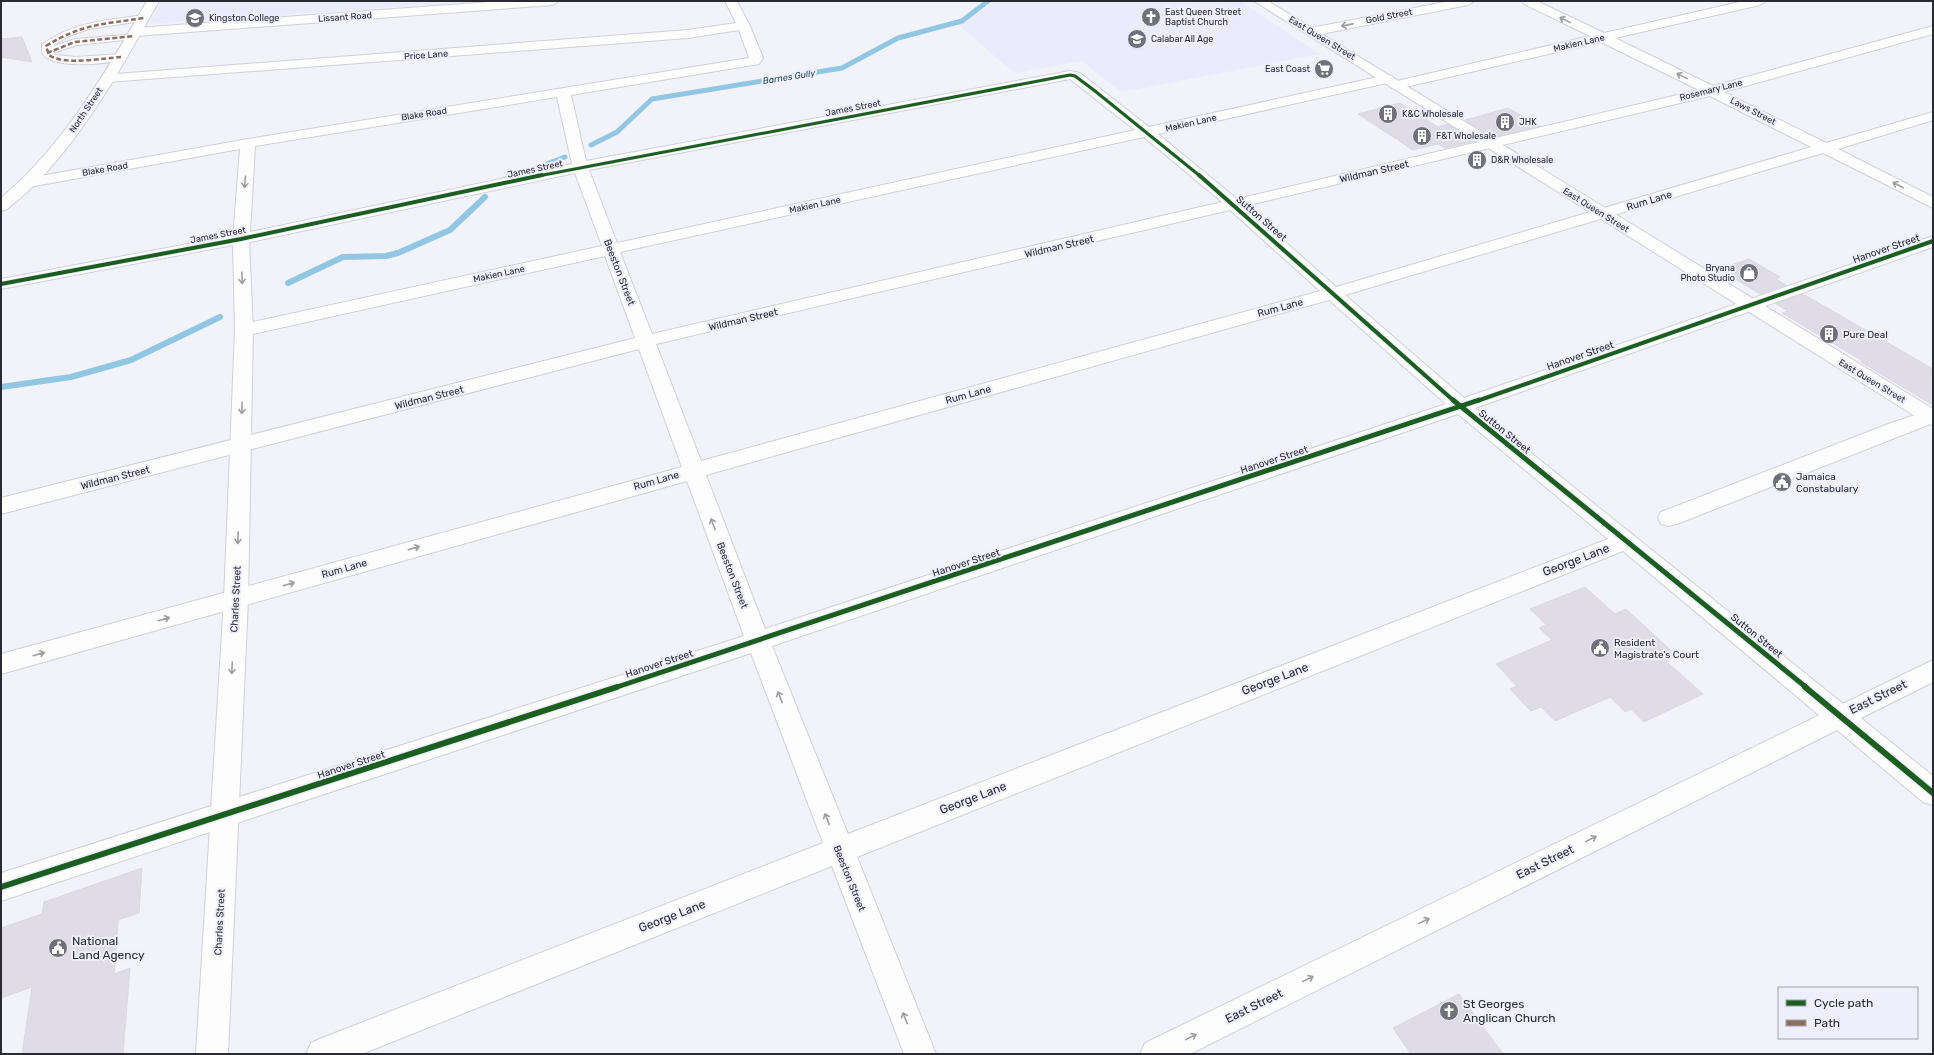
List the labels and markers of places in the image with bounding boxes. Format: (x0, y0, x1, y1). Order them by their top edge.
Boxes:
church icon: East Queen Street Baptist Church (1140, 6, 1162, 28)
school or university icon: Kingston College (184, 7, 206, 29)
place label: East Queen Street Baptist Church (1165, 7, 1241, 27)
place label: Kingston College (209, 13, 279, 23)
school or university icon: Calabar All Age (1126, 28, 1148, 50)
place label: Calabar All Age (1151, 34, 1213, 44)
supermarket icon: East Coast (1313, 58, 1335, 80)
place label: East Coast (1265, 64, 1310, 74)
building icon: K&C Wholesale (1377, 103, 1399, 125)
place label: K&C Wholesale (1402, 109, 1464, 119)
building icon: JHK (1494, 111, 1516, 133)
place label: JHK (1519, 117, 1537, 127)
building icon: F&T Wholesale (1411, 125, 1433, 147)
place label: F&T Wholesale (1436, 131, 1496, 141)
building icon: D&R Wholesale (1466, 149, 1488, 171)
place label: D&R Wholesale (1491, 155, 1553, 165)
shop icon: Bryana Photo Studio (1738, 262, 1760, 284)
place label: Bryana Photo Studio (1680, 263, 1735, 283)
building icon: Pure Deal (1818, 323, 1840, 345)
place label: Pure Deal (1843, 329, 1888, 341)
public building icon: Jamaica Constabulary (1771, 471, 1793, 493)
place label: Jamaica Constabulary (1796, 471, 1859, 495)
public building icon: Resident Magistrate's Court (1589, 637, 1611, 659)
place label: Resident Magistrate's Court (1614, 637, 1699, 661)
place label: National Land Agency (72, 934, 145, 962)
public building icon: National Land Agency (47, 937, 69, 959)
place label: St Georges Anglican Church (1463, 997, 1556, 1025)
church icon: St Georges Anglican Church (1438, 1000, 1460, 1022)

